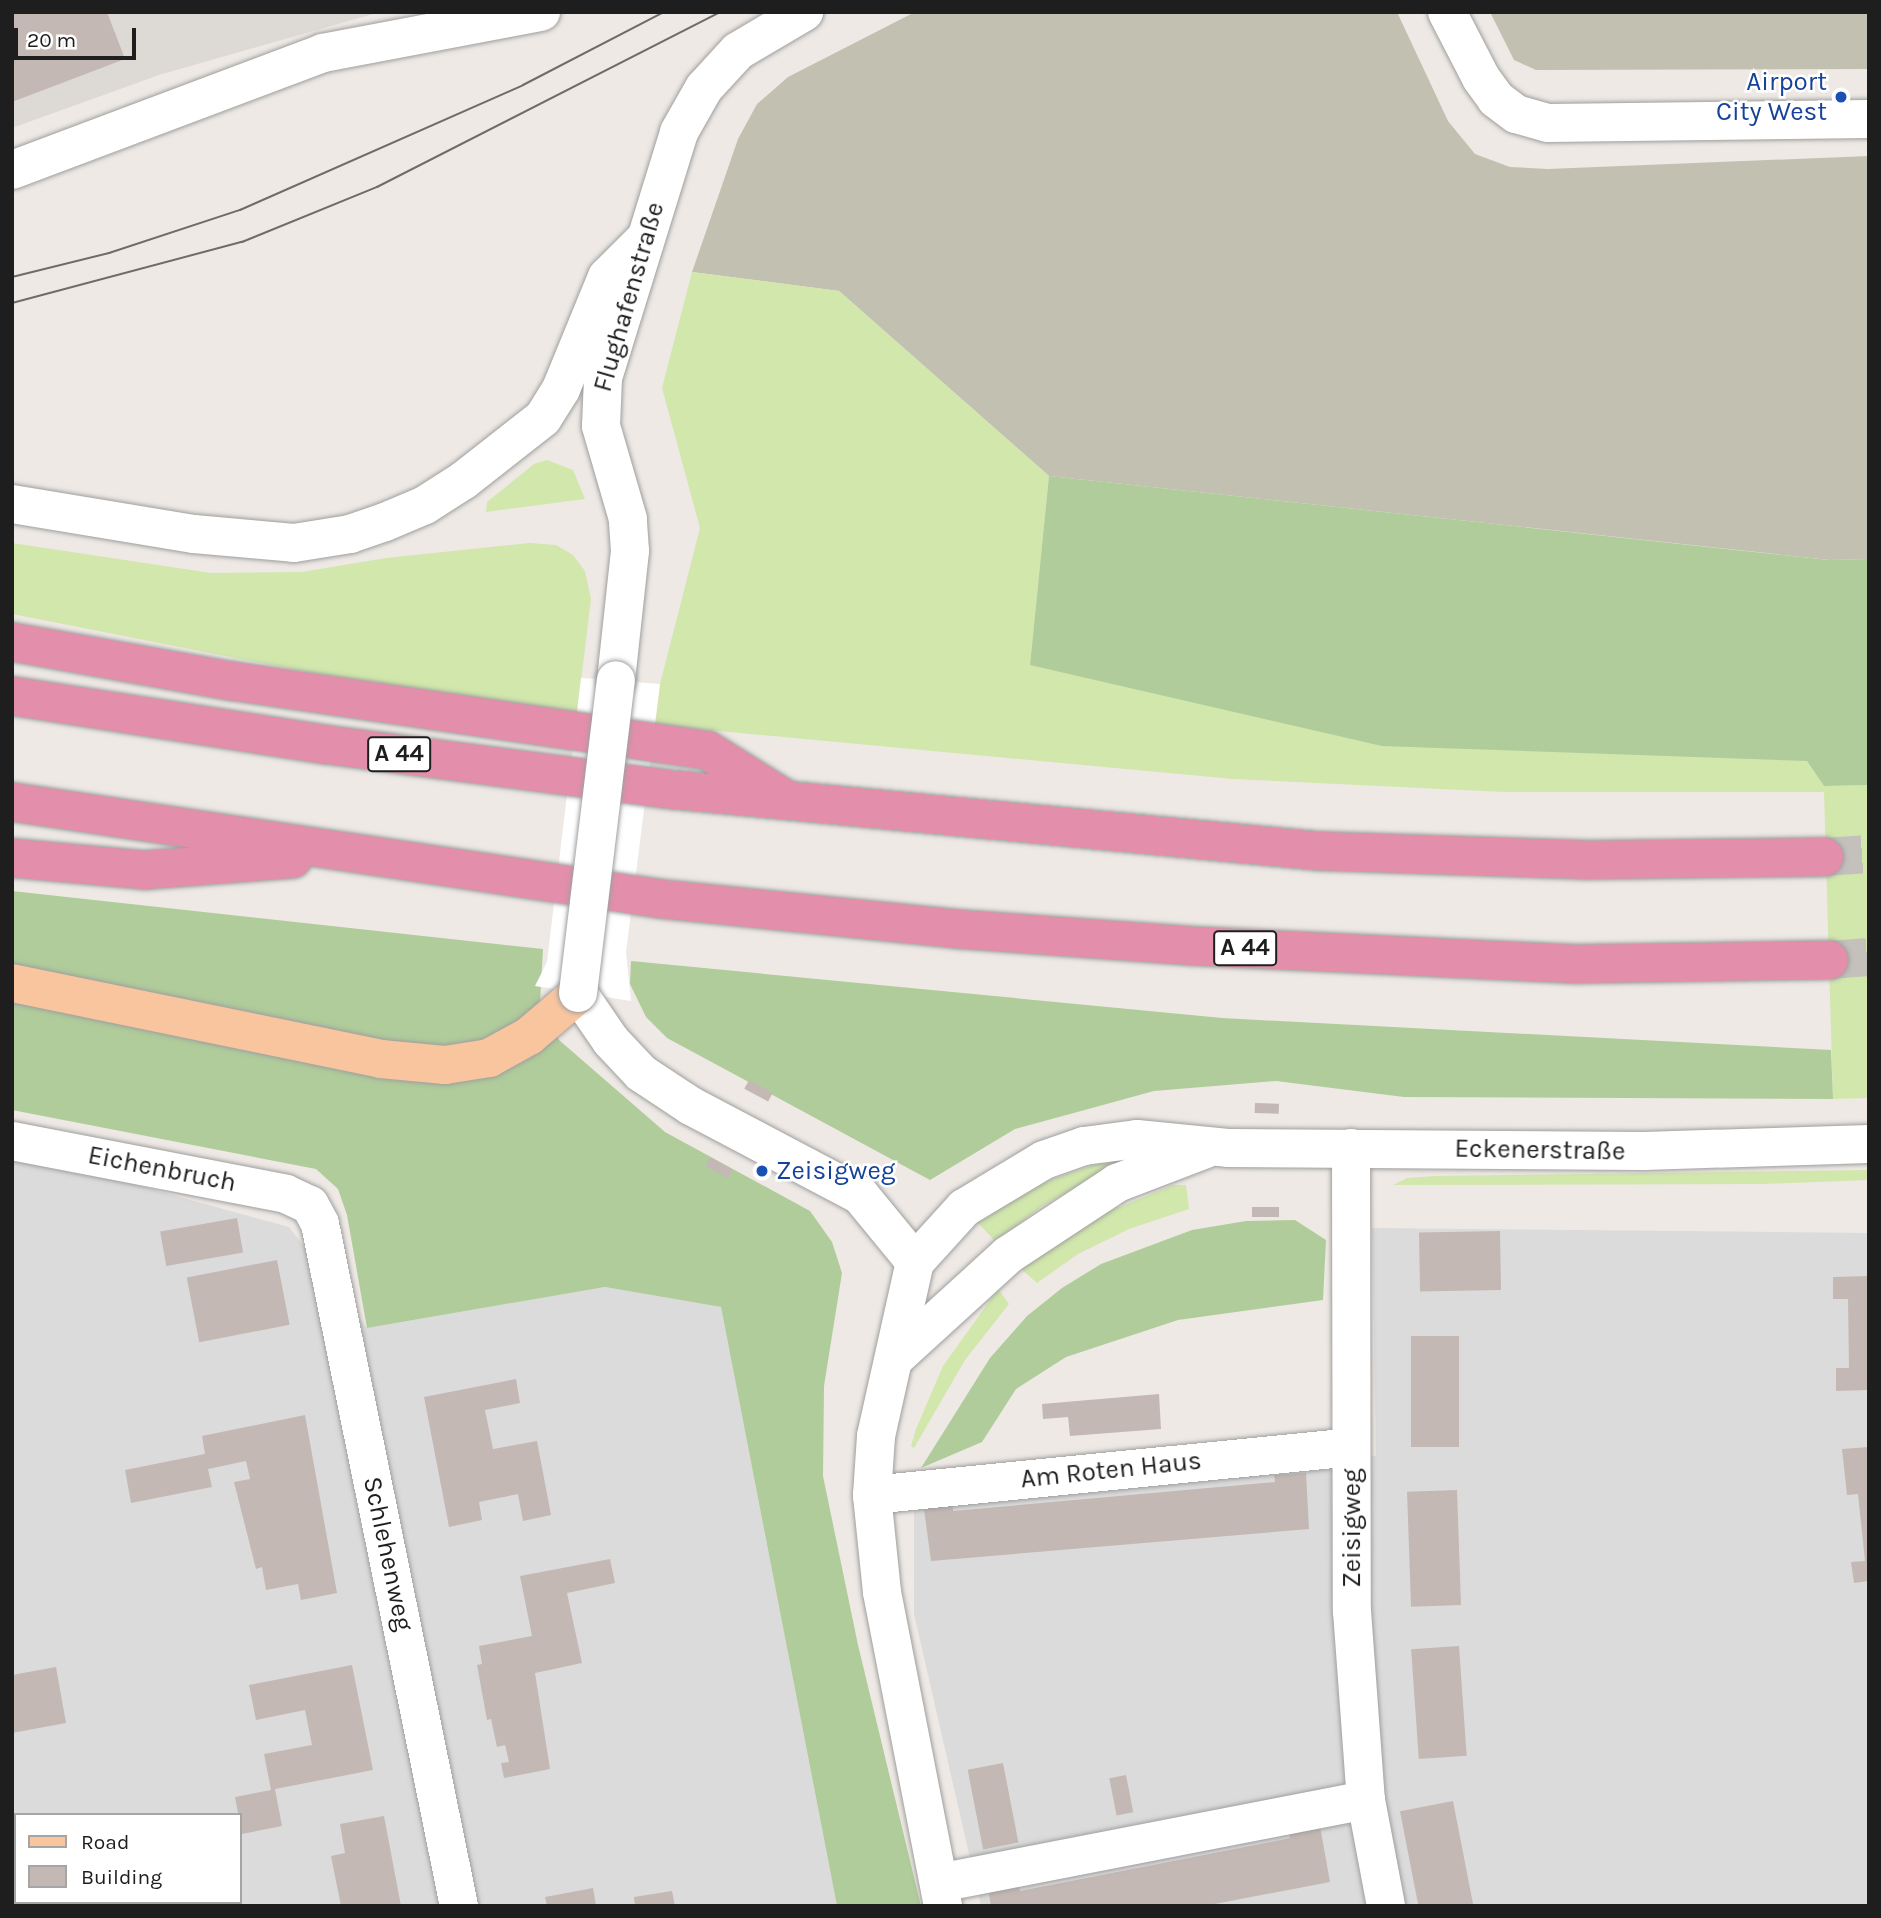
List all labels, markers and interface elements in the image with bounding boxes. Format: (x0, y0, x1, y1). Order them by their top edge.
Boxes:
scale bar (18, 14, 140, 58)
text: 20 m (27, 28, 76, 52)
place label: Airport City West (1716, 66, 1827, 128)
marker: Airport City West (1833, 89, 1849, 105)
street label: Flughafenstraße (587, 199, 671, 395)
road number: A 44 (366, 734, 432, 774)
road number: A 44 (1212, 928, 1278, 968)
street label: Eckenerstraße (1454, 1133, 1626, 1167)
street label: Eichenbruch (85, 1139, 239, 1199)
place label: Zeisigweg (776, 1155, 895, 1187)
marker: Zeisigweg (754, 1163, 770, 1179)
street label: Am Roten Haus (1019, 1445, 1203, 1495)
street label: Zeisigweg (1336, 1468, 1368, 1588)
street label: Schlehenweg (356, 1474, 420, 1634)
legend (14, 1813, 242, 1904)
text: Road (81, 1830, 129, 1854)
text: Building (81, 1865, 162, 1889)

